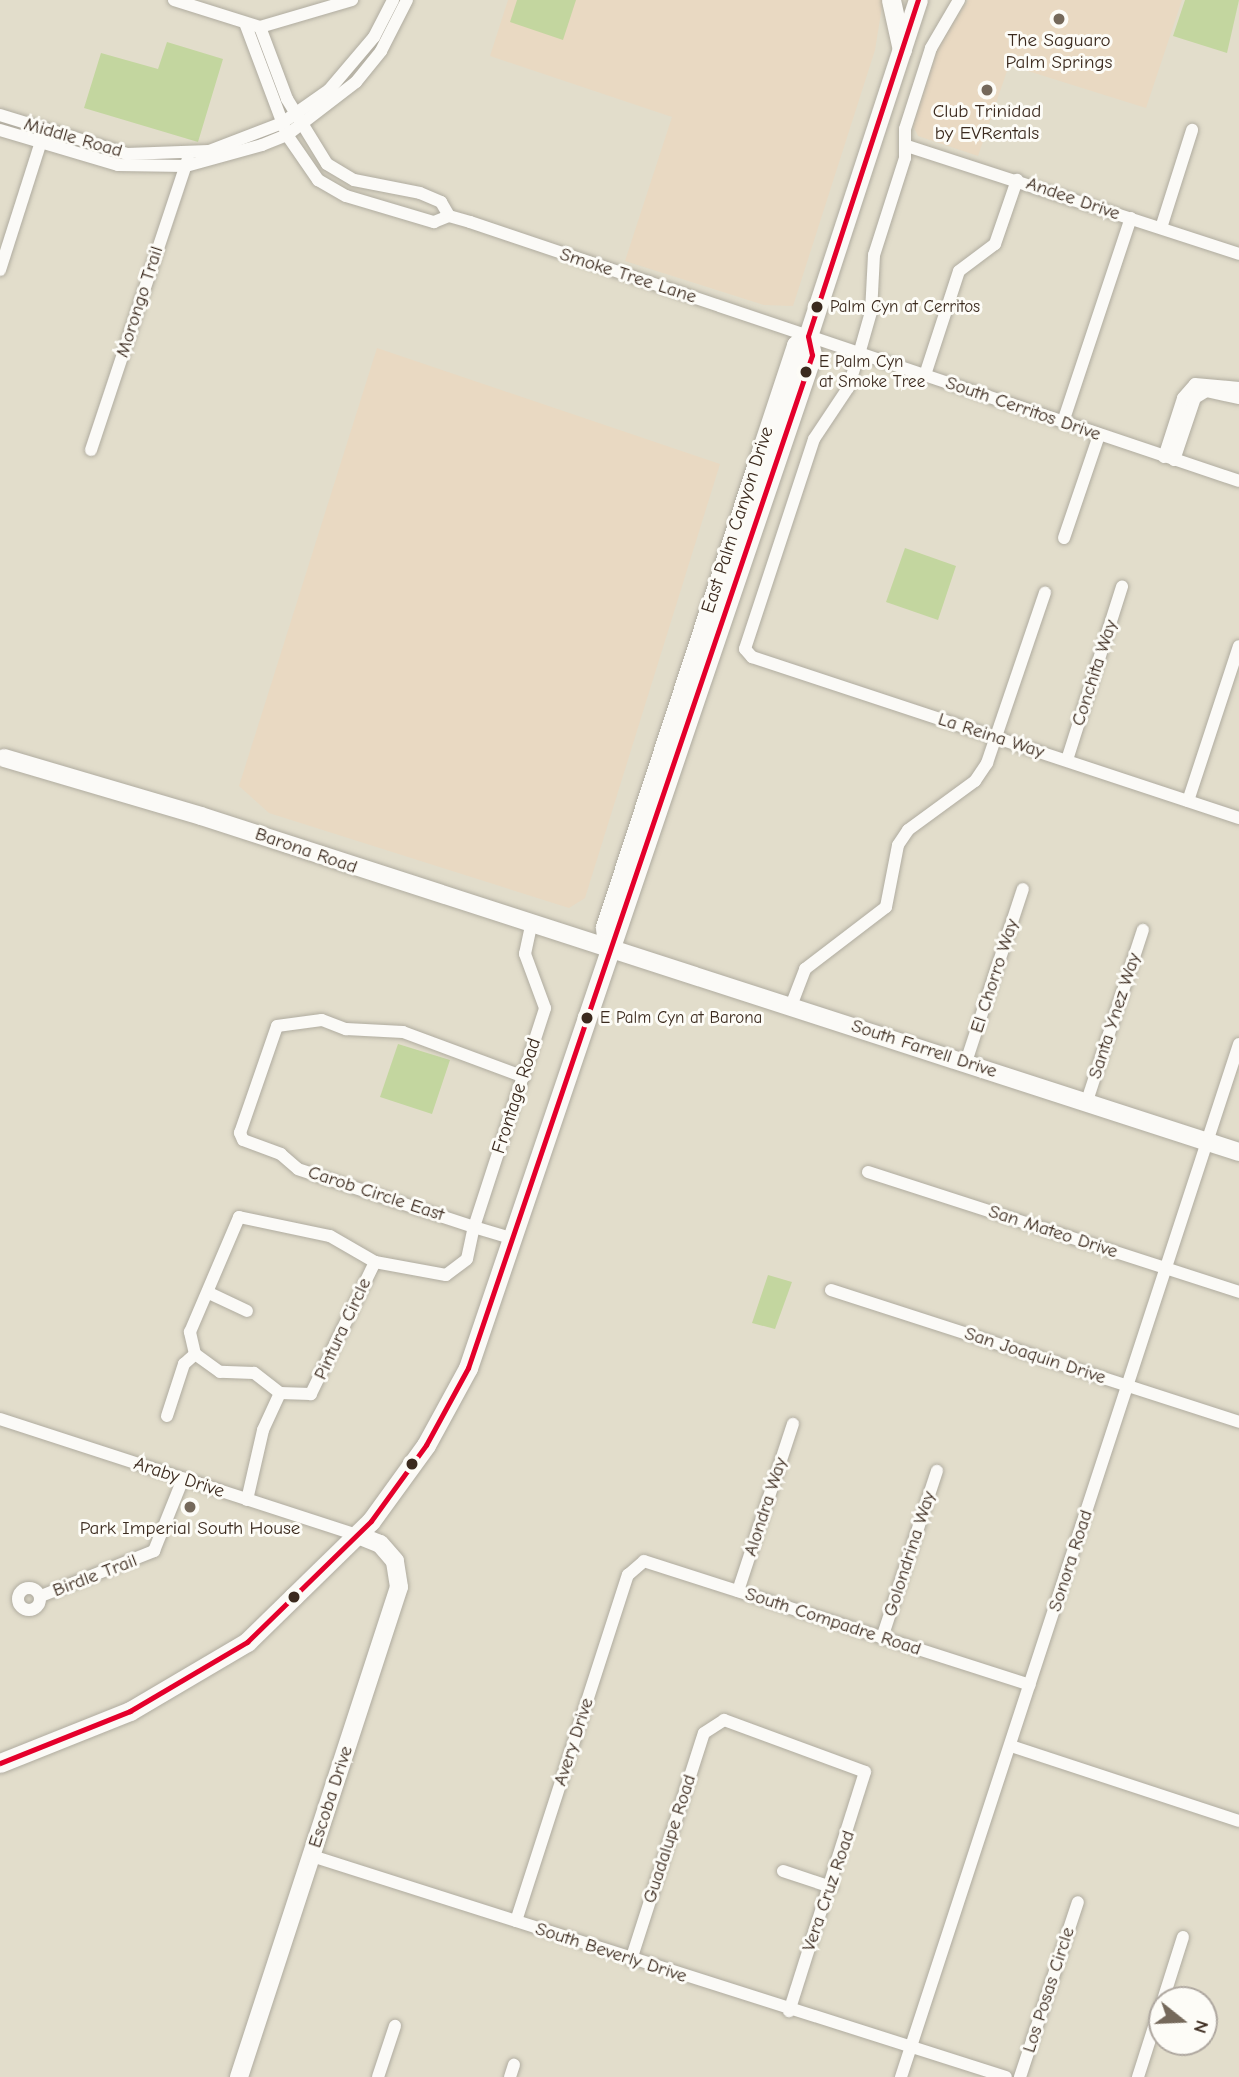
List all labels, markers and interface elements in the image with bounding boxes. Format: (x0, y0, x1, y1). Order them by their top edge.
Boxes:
marker: The Saguaro Palm Springs (1051, 11, 1067, 27)
place label: The Saguaro Palm Springs (1006, 30, 1112, 74)
marker: Club Trinidad by EVRentals (979, 82, 995, 98)
place label: Club Trinidad by EVRentals (933, 101, 1041, 145)
street label: Middle Road (21, 113, 125, 163)
street label: Andee Drive (1023, 172, 1123, 226)
street label: Smoke Tree Lane (557, 243, 699, 309)
street label: Morongo Trail (111, 244, 169, 360)
place label: Palm Cyn at Cerritos (830, 297, 980, 317)
marker: Palm Cyn at Cerritos (810, 300, 824, 314)
place label: E Palm Cyn at Smoke Tree (819, 352, 925, 392)
marker: E Palm Cyn at Smoke Tree (799, 365, 813, 379)
street label: South Cerritos Drive (942, 372, 1104, 446)
street label: East Palm Canyon Drive (697, 424, 779, 616)
street label: Conchita Way (1067, 617, 1123, 729)
street label: La Reina Way (935, 708, 1047, 764)
street label: Barona Road (252, 823, 360, 879)
street label: El Chorro Way (966, 916, 1024, 1036)
street label: Santa Ynez Way (1084, 950, 1146, 1082)
place label: E Palm Cyn at Barona (600, 1008, 762, 1028)
marker: E Palm Cyn at Barona (580, 1011, 594, 1025)
street label: South Farrell Drive (848, 1015, 1000, 1083)
street label: Frontage Road (488, 1035, 546, 1157)
street label: Carob Circle East (305, 1161, 447, 1227)
street label: San Mateo Drive (985, 1200, 1121, 1264)
street label: Pintura Circle (309, 1274, 377, 1384)
street label: San Joaquin Drive (961, 1322, 1109, 1390)
street label: Araby Drive (131, 1453, 227, 1503)
street label: Alondra Way (739, 1455, 793, 1559)
unlabelled marker (405, 1457, 419, 1471)
street label: Golondrina Way (879, 1488, 941, 1620)
marker: Park Imperial South House (182, 1499, 198, 1515)
street label: Sonora Road (1044, 1507, 1098, 1615)
place label: Park Imperial South House (80, 1518, 300, 1540)
street label: Birdle Trail (50, 1549, 140, 1603)
street label: South Compadre Road (742, 1583, 924, 1661)
unlabelled marker (287, 1590, 301, 1604)
street label: Avery Drive (549, 1695, 599, 1789)
street label: Escoba Drive (304, 1743, 358, 1851)
street label: Guadalupe Road (638, 1772, 702, 1906)
street label: Vera Cruz Road (798, 1828, 860, 1954)
street label: South Beverly Drive (532, 1918, 690, 1988)
street label: Los Posas Circle (1018, 1924, 1080, 2056)
north arrow (1148, 1986, 1218, 2056)
text: N (1189, 2018, 1213, 2036)

